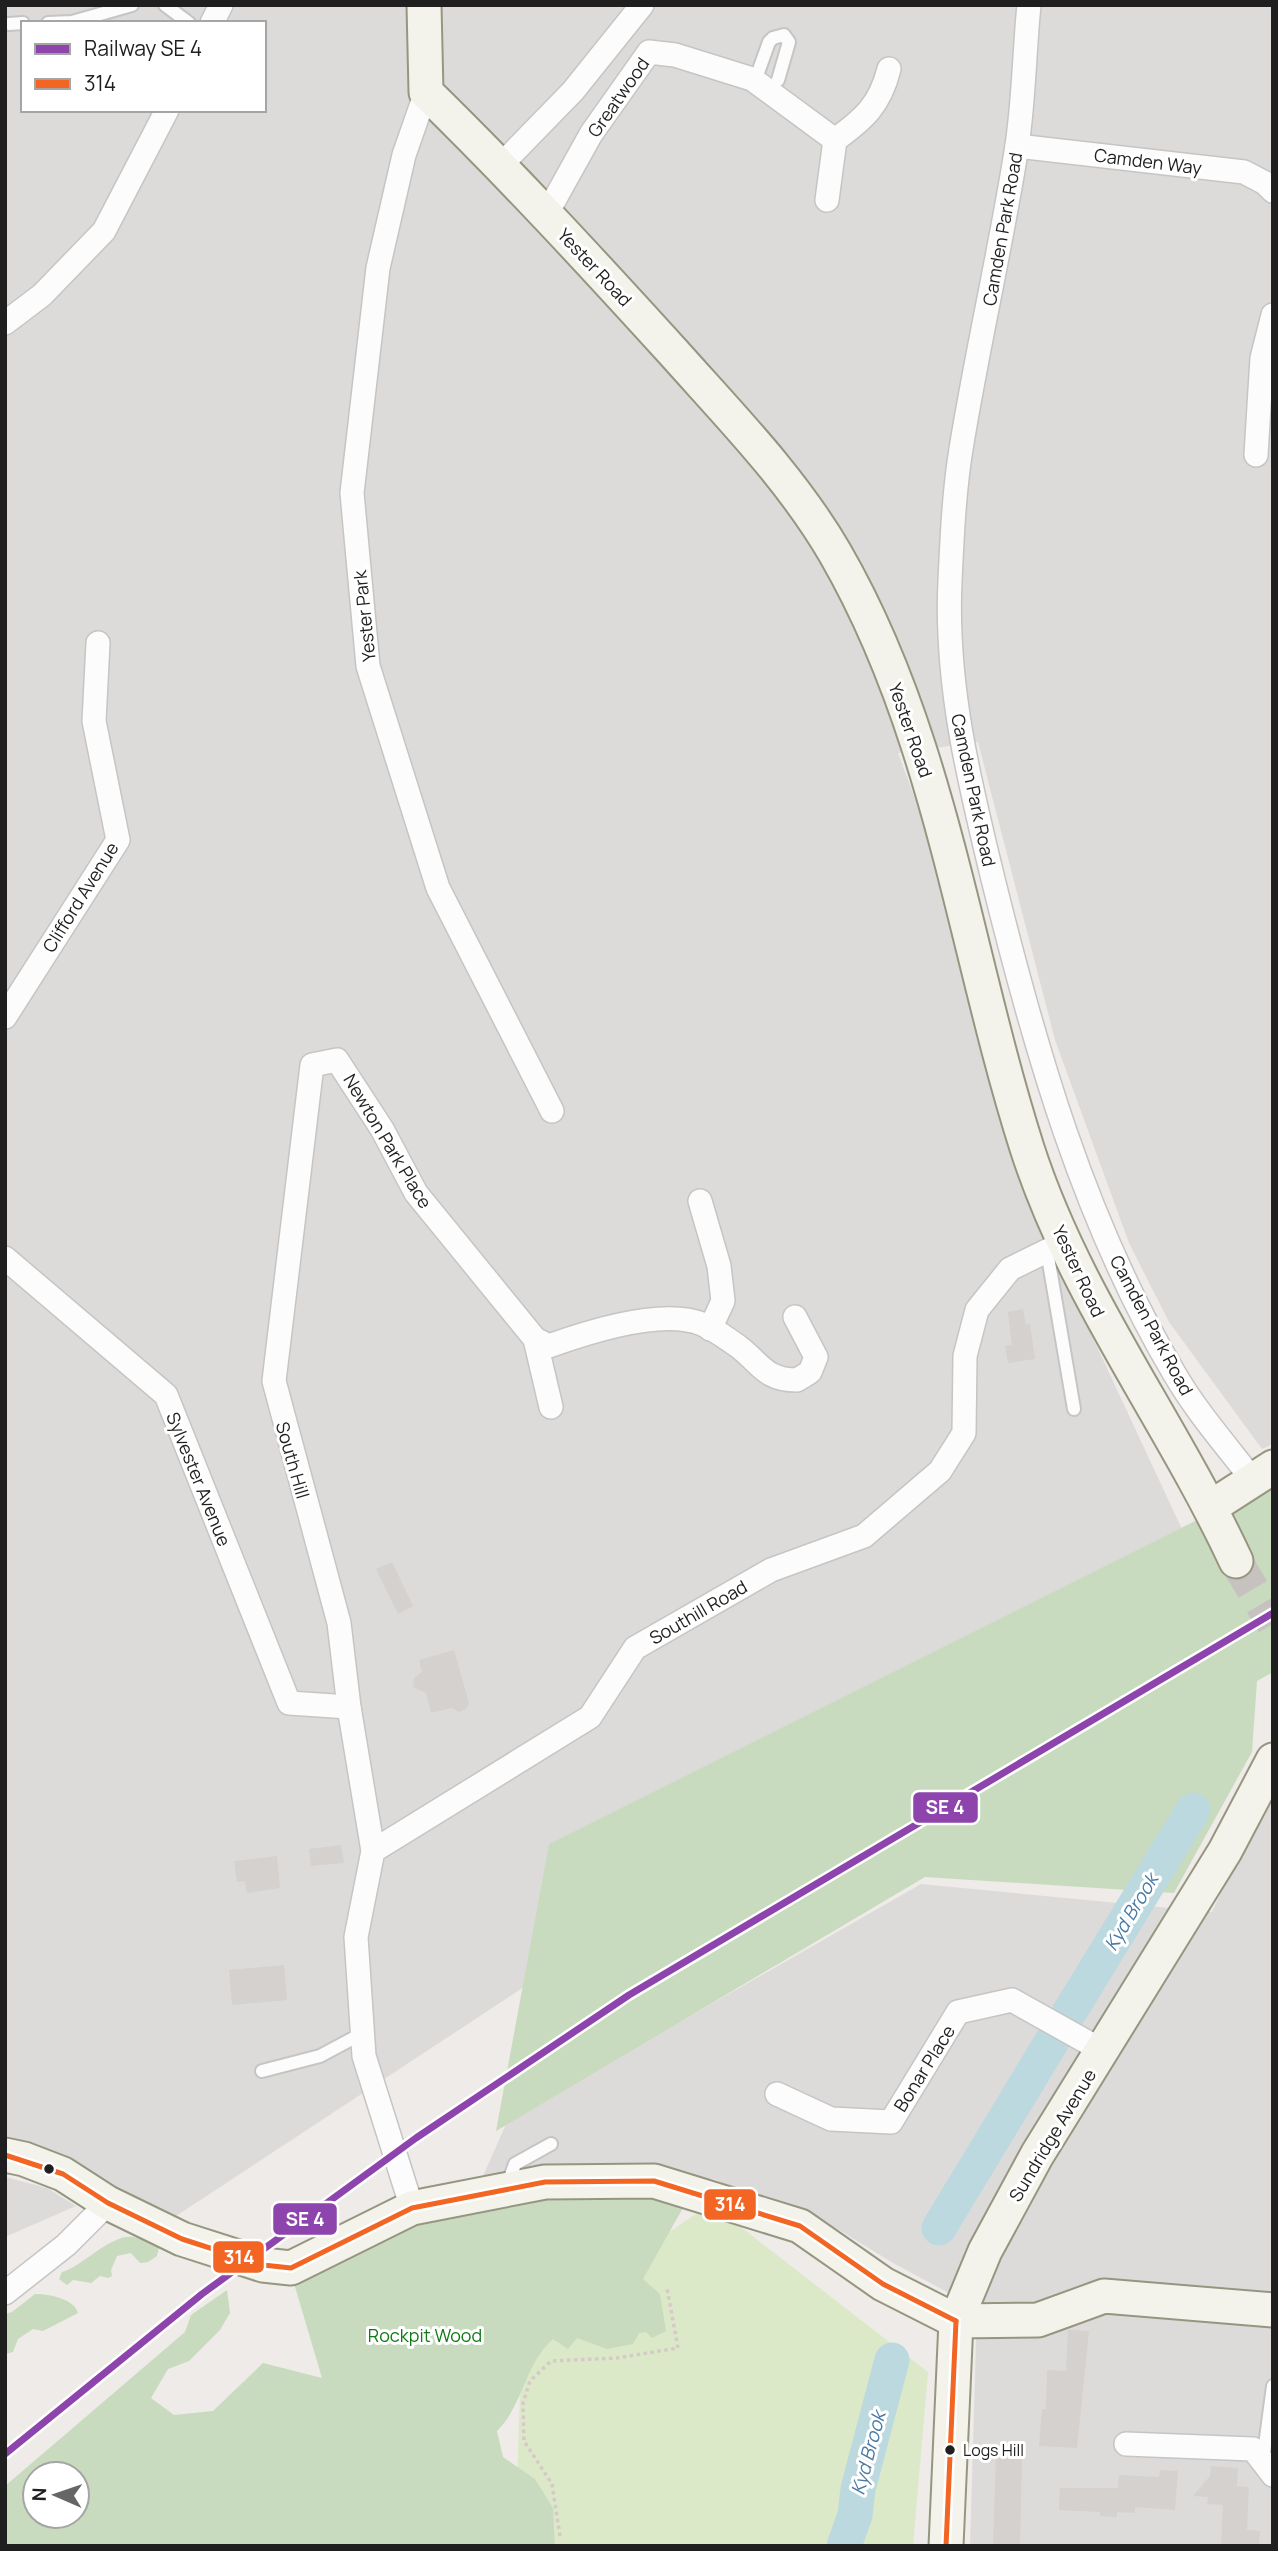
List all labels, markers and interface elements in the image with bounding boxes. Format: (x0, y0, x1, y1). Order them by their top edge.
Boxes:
legend (21, 21, 266, 112)
text: Railway SE 4 (84, 34, 202, 62)
street label: Greatwood (582, 52, 654, 142)
text: 314 (84, 69, 116, 97)
street label: Camden Way (1093, 142, 1204, 180)
street label: Camden Park Road (977, 150, 1027, 308)
street label: Yester Road (553, 223, 637, 311)
street label: Yester Park (347, 568, 381, 663)
street label: Yester Road (884, 679, 938, 781)
street label: Camden Park Road (946, 711, 1002, 869)
street label: Clifford Avenue (37, 837, 123, 957)
street label: Newton Park Place (338, 1069, 438, 1213)
street label: Yester Road (1047, 1221, 1111, 1321)
street label: Camden Park Road (1105, 1251, 1199, 1399)
street label: Sylvester Avenue (161, 1408, 237, 1550)
street label: South Hill (271, 1419, 315, 1501)
street label: Southill Road (645, 1574, 751, 1650)
line badge: SE 4 (912, 1791, 979, 1824)
text: SE 4 (926, 1794, 964, 1820)
water label: Kyd Brook (1098, 1867, 1165, 1955)
street label: Bonar Place (888, 2020, 960, 2116)
street label: Sundridge Avenue (1003, 2064, 1101, 2206)
unlabelled marker (42, 2162, 56, 2176)
line badge: 314 (703, 2188, 757, 2221)
text: 314 (715, 2191, 745, 2217)
line badge: SE 4 (272, 2202, 338, 2236)
text: SE 4 (286, 2206, 324, 2232)
line badge: 314 (212, 2240, 265, 2274)
text: 314 (224, 2244, 254, 2270)
park label: Rockpit Wood (368, 2323, 482, 2347)
water label: Kyd Brook (844, 2406, 892, 2498)
place label: Logs Hill (963, 2439, 1024, 2461)
marker: Logs Hill (943, 2443, 957, 2457)
north arrow (21, 2460, 91, 2530)
text: N (26, 2487, 52, 2502)

